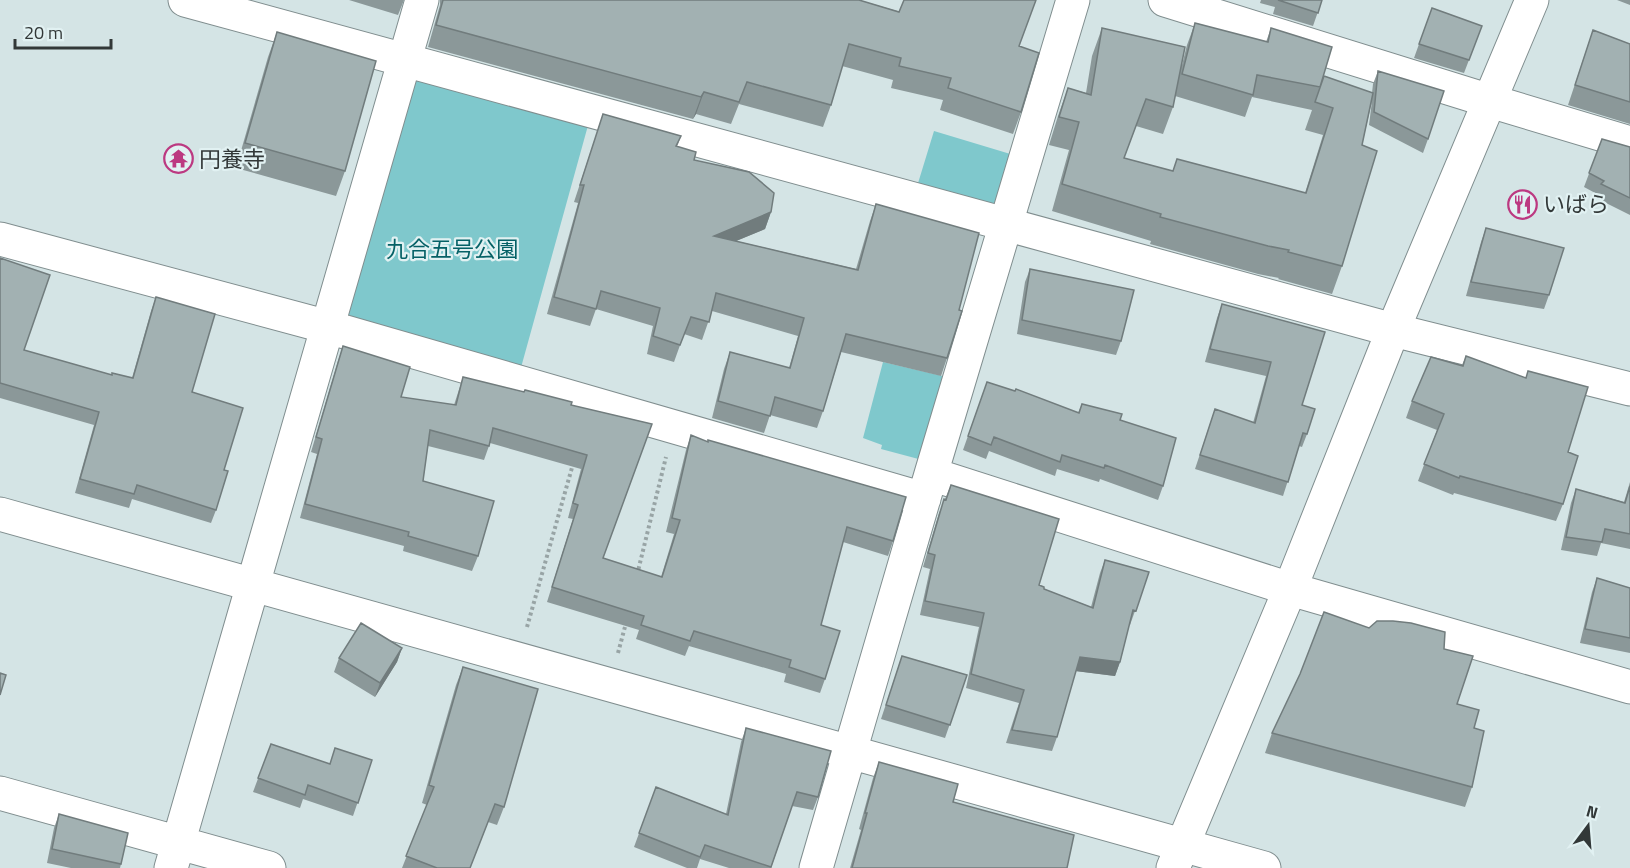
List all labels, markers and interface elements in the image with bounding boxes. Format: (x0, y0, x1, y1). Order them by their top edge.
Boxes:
scale bar (15, 12, 111, 50)
text: 20 m (24, 19, 63, 46)
place label: 円養寺 (199, 142, 265, 176)
temple icon: 円養寺 (162, 143, 194, 175)
place label: いばら (1543, 187, 1609, 221)
restaurant icon: いばら (1506, 188, 1538, 220)
park label: 九合五号公園 (386, 232, 518, 266)
north arrow (1558, 796, 1618, 856)
text: N (1583, 799, 1601, 825)

